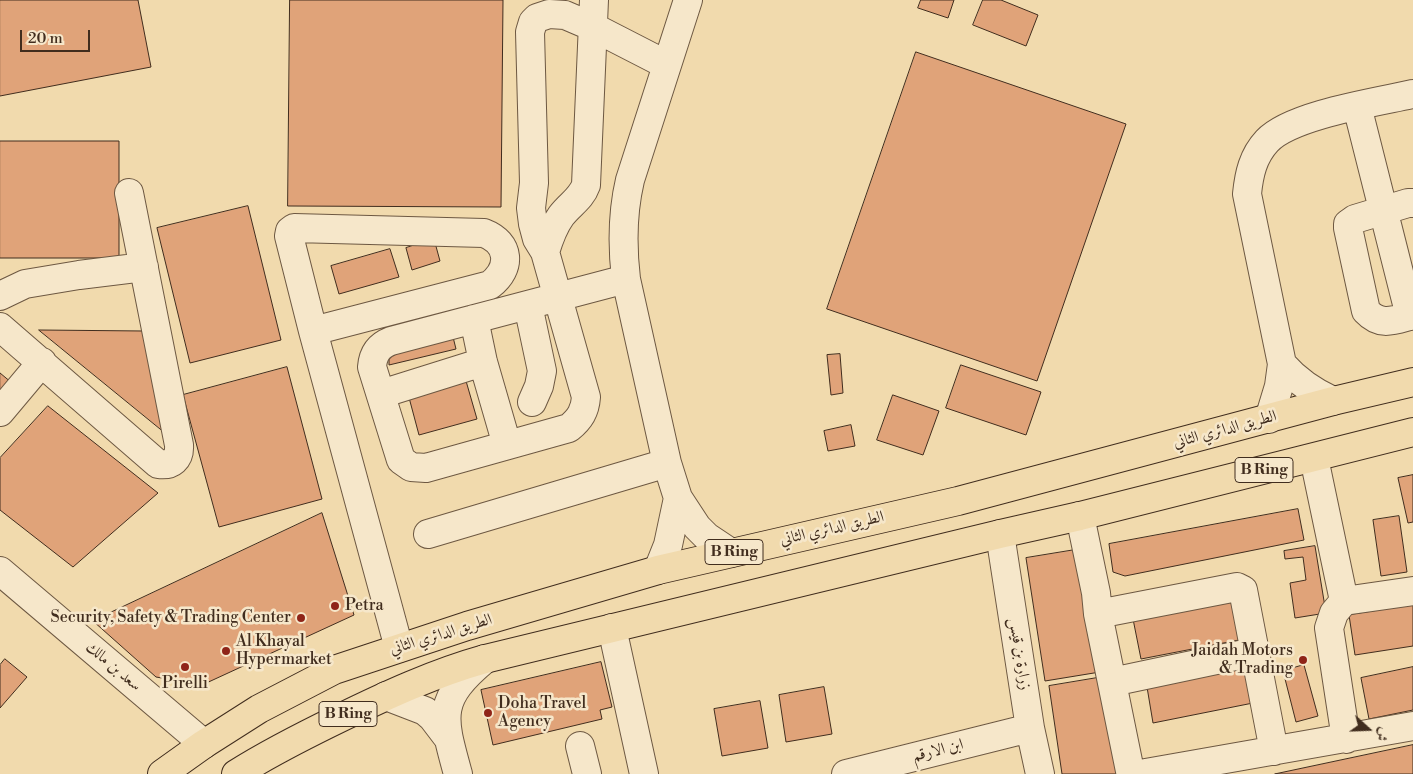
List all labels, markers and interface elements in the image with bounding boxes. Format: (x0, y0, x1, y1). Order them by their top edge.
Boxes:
scale bar (22, 20, 92, 52)
text: 20 m (28, 29, 63, 48)
street label: الطريق الدائري الثاني (1171, 407, 1279, 453)
road number: B Ring (1235, 458, 1293, 482)
street label: الطريق الدائري الثاني (778, 508, 886, 550)
road number: B Ring (705, 540, 763, 564)
place label: Petra (345, 596, 384, 616)
marker: Petra (329, 600, 341, 612)
place label: Security, Safety & Trading Center (51, 608, 291, 628)
street label: الطريق الدائري الثاني (387, 610, 495, 660)
marker: Security, Safety & Trading Center (295, 612, 307, 624)
street label: زرارة بن قيس (1004, 616, 1034, 692)
place label: Al Khayal Hypermarket (236, 632, 332, 670)
street label: سعد بن مالك (81, 638, 145, 696)
place label: Jaidah Motors & Trading (1191, 641, 1293, 679)
marker: Al Khayal Hypermarket (220, 645, 232, 657)
marker: Jaidah Motors & Trading (1297, 654, 1309, 666)
marker: Pirelli (179, 661, 191, 673)
place label: Pirelli (162, 674, 208, 694)
place label: Doha Travel Agency (498, 694, 586, 732)
road number: B Ring (319, 702, 377, 726)
north arrow (1343, 704, 1393, 754)
marker: Doha Travel Agency (482, 707, 494, 719)
text: ش (1371, 725, 1393, 744)
street label: ابن الارقم (910, 735, 966, 767)

